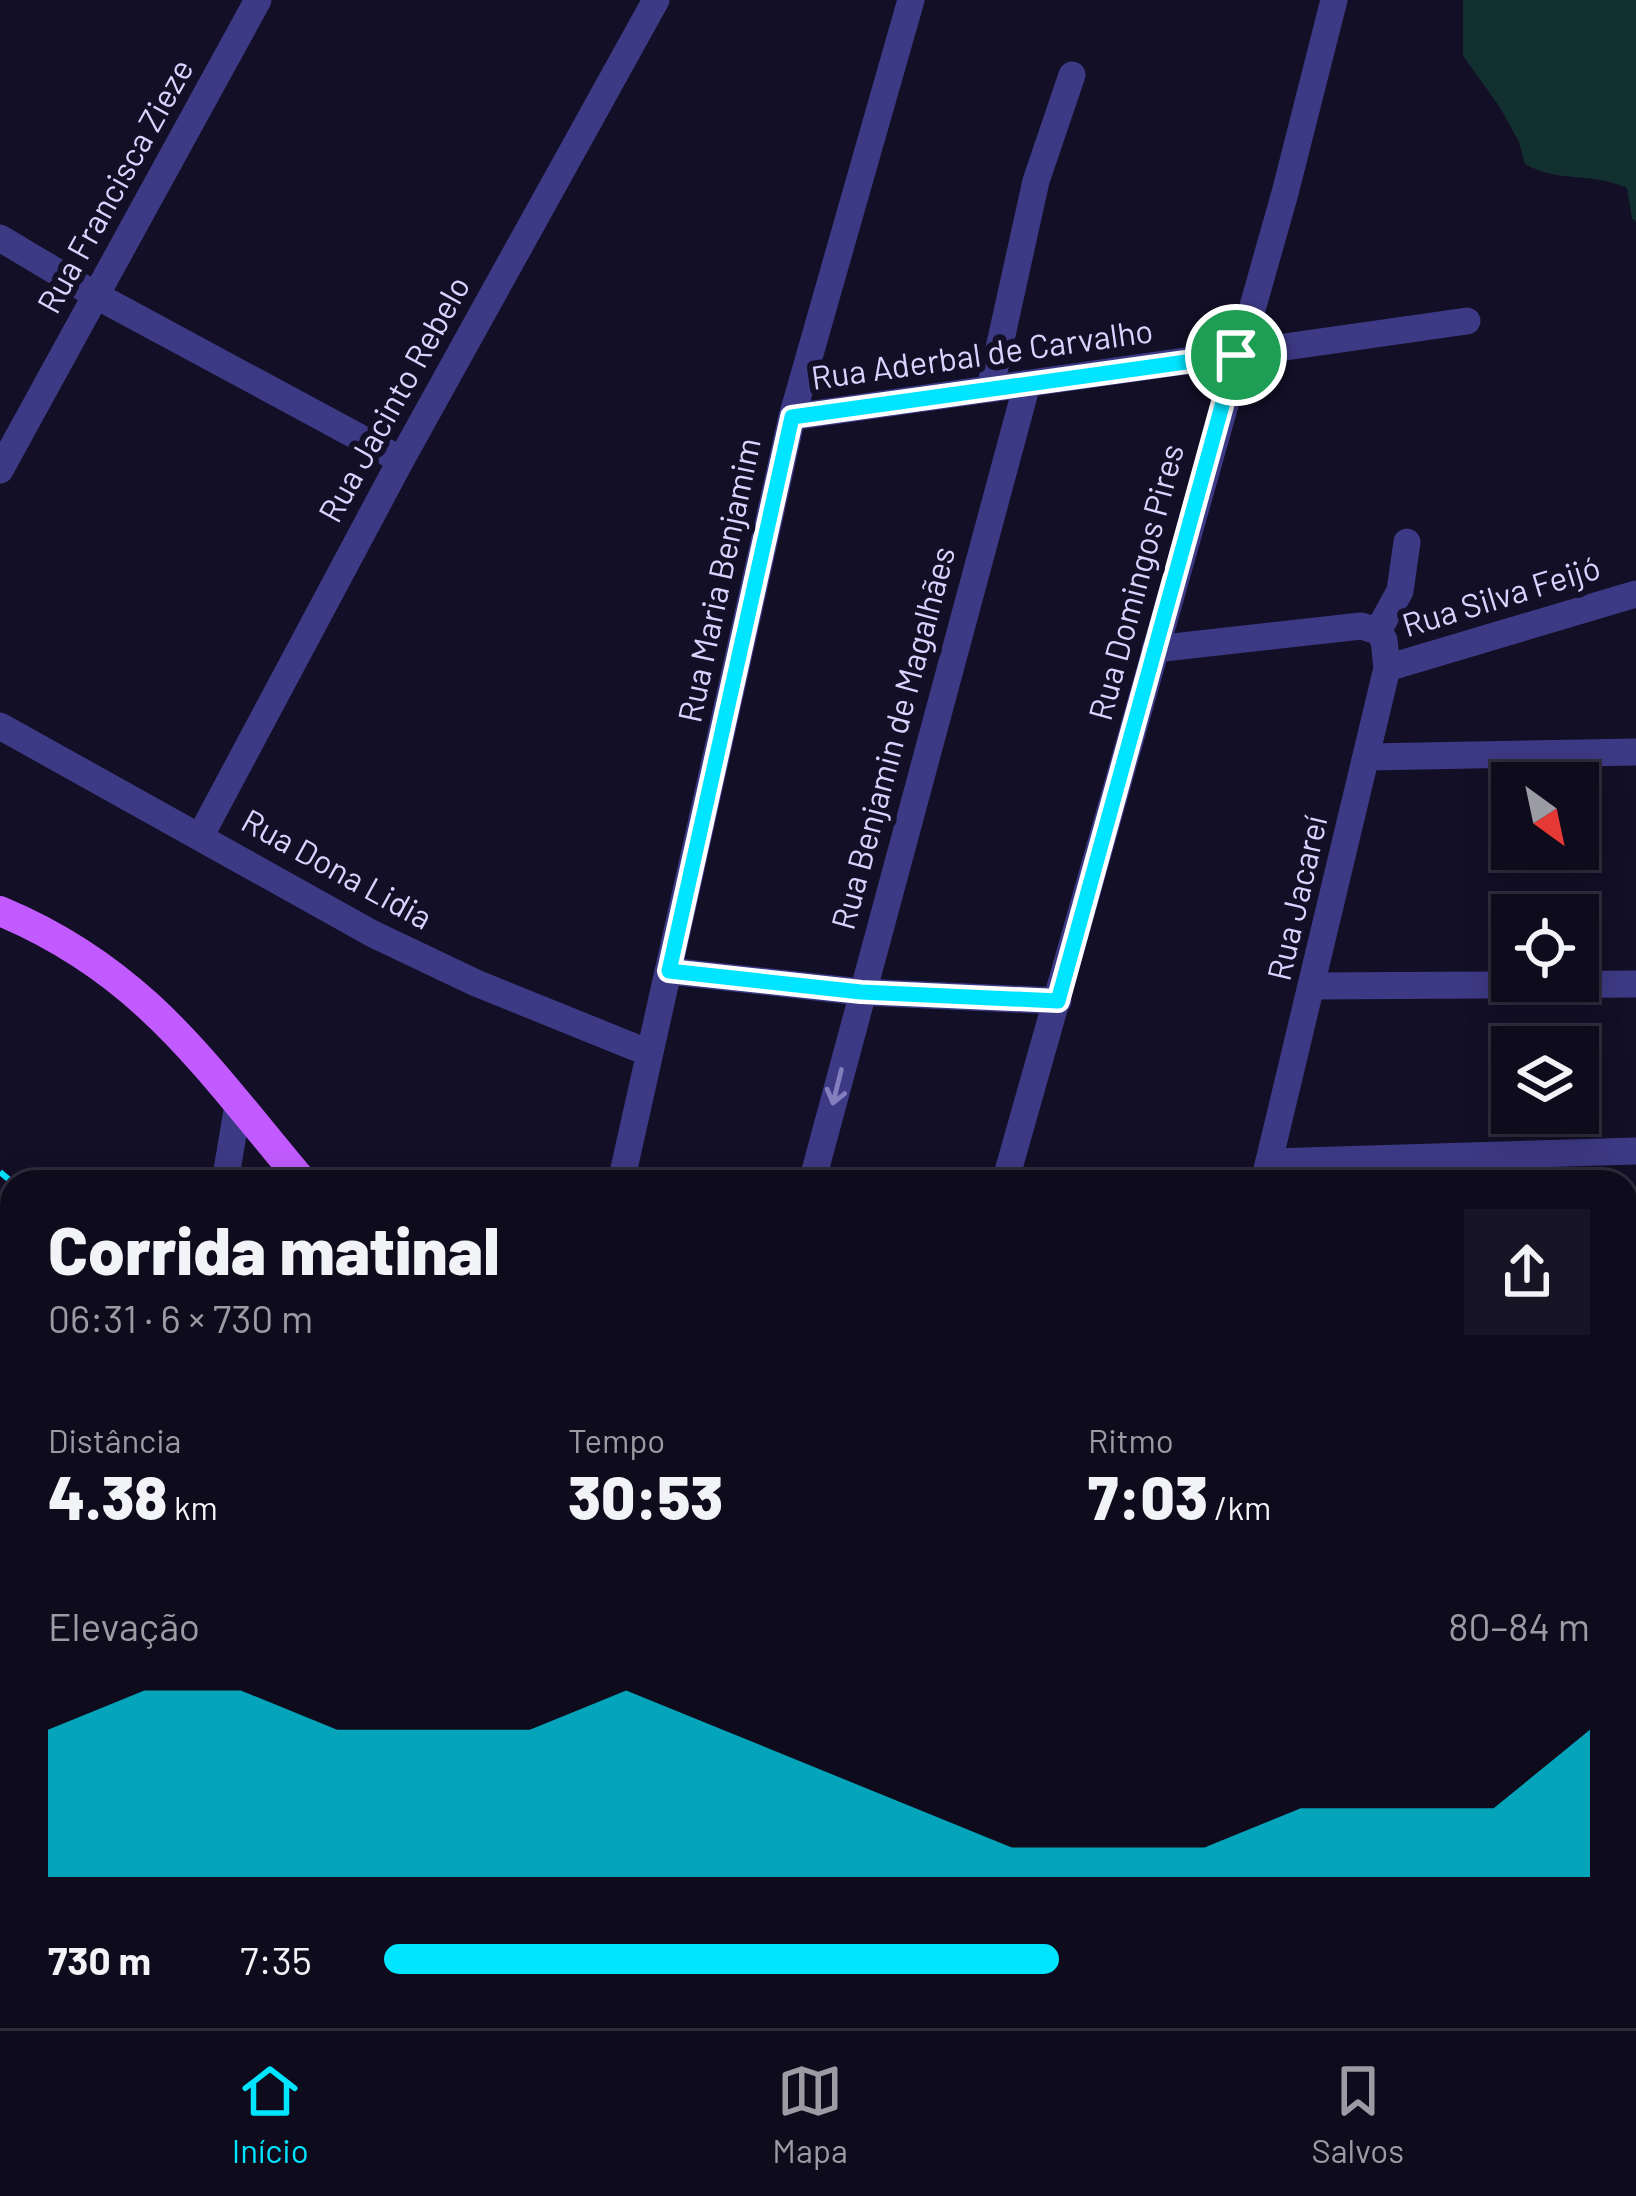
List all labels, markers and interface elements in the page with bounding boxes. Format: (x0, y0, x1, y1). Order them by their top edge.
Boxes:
street label: Rua Francisca Zieze (28, 51, 201, 320)
street label: Rua Jacinto Rebelo (309, 268, 477, 529)
pin (1185, 304, 1287, 406)
street label: Rua Aderbal de Carvalho (808, 309, 1155, 397)
icon: arrive (1203, 322, 1269, 388)
street label: Rua Maria Benjamim (668, 434, 768, 726)
street label: Rua Domingos Pires (1079, 439, 1191, 724)
street label: Rua Benjamin de Magalhães (822, 542, 962, 934)
street label: Rua Silva Feijó (1397, 546, 1604, 644)
north arrow (1491, 762, 1599, 870)
map controls (1491, 762, 1599, 1134)
street label: Rua Dona Lidia (235, 799, 440, 937)
street label: Rua Jacareí (1258, 812, 1334, 984)
button: locate (1491, 894, 1599, 1002)
button: layers (1491, 1026, 1599, 1134)
one-way arrow (824, 1067, 846, 1105)
text: Corrida matinal (48, 1209, 500, 1288)
button: share (1464, 1209, 1590, 1335)
text: 06:31 · 6 × 730 m (48, 1294, 313, 1341)
text: Distância (48, 1420, 182, 1460)
text: Tempo (568, 1420, 665, 1460)
text: Ritmo (1088, 1420, 1174, 1460)
text: 4.38 (48, 1460, 167, 1532)
text: 30:53 (568, 1460, 723, 1532)
text: 7:03 (1088, 1460, 1208, 1532)
text: km (167, 1487, 218, 1527)
text: /km (1208, 1487, 1271, 1527)
text: Elevação (48, 1602, 200, 1649)
text: 80–84 m (1448, 1602, 1590, 1649)
text: 730 m (48, 1936, 151, 1983)
text: 7:35 (240, 1936, 312, 1983)
tab: Início (232, 2058, 309, 2170)
tab: Mapa (772, 2058, 848, 2170)
tab: Salvos (1312, 2058, 1404, 2170)

